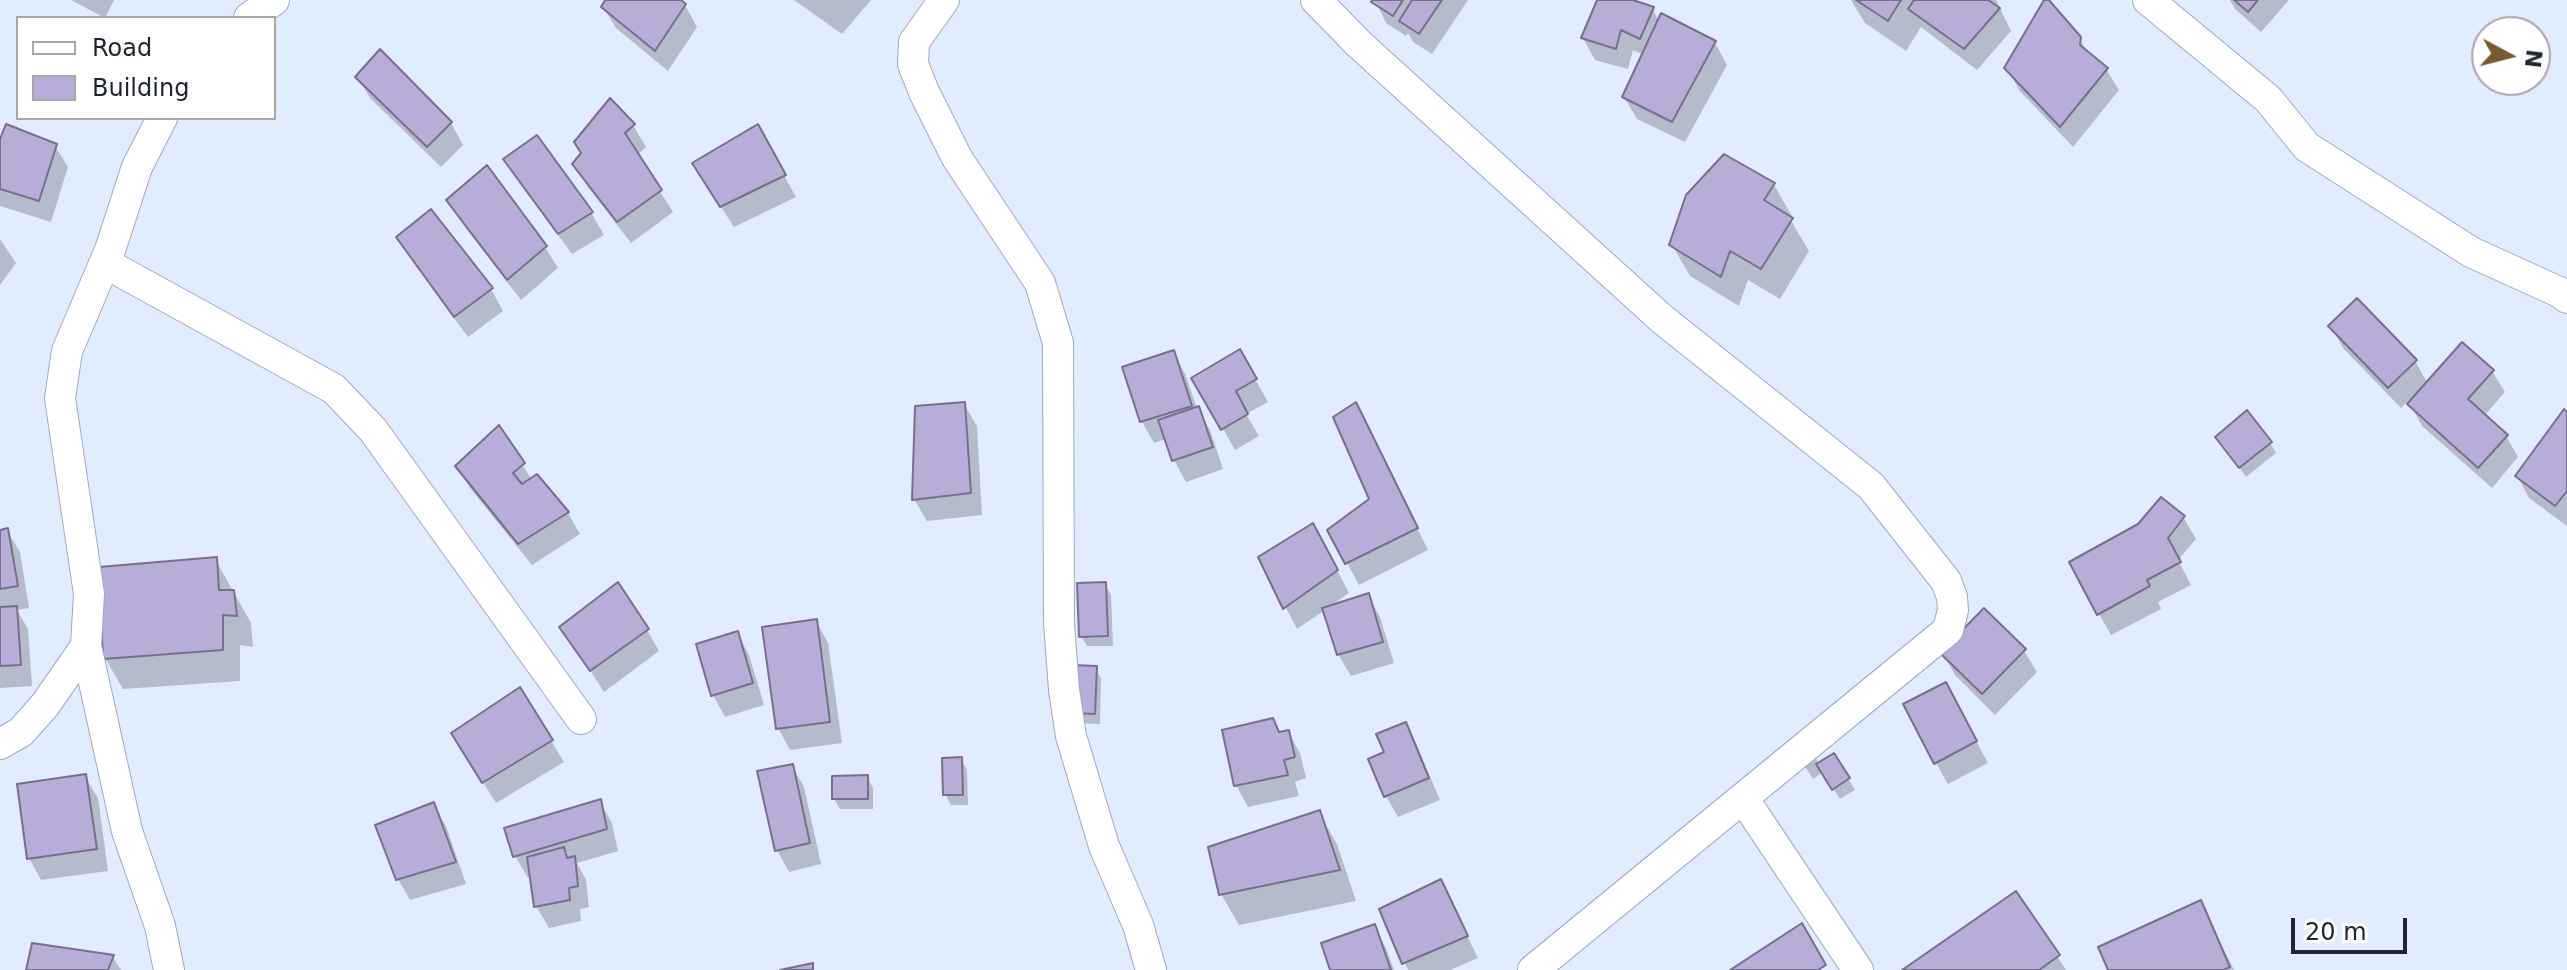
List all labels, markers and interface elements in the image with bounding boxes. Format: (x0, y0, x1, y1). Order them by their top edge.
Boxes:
legend (16, 16, 276, 120)
north arrow (2471, 16, 2551, 96)
text: Road (92, 34, 152, 62)
text: N (2520, 48, 2547, 69)
text: Building (92, 74, 189, 102)
scale bar (2295, 902, 2411, 952)
text: 20 m (2305, 918, 2367, 946)

